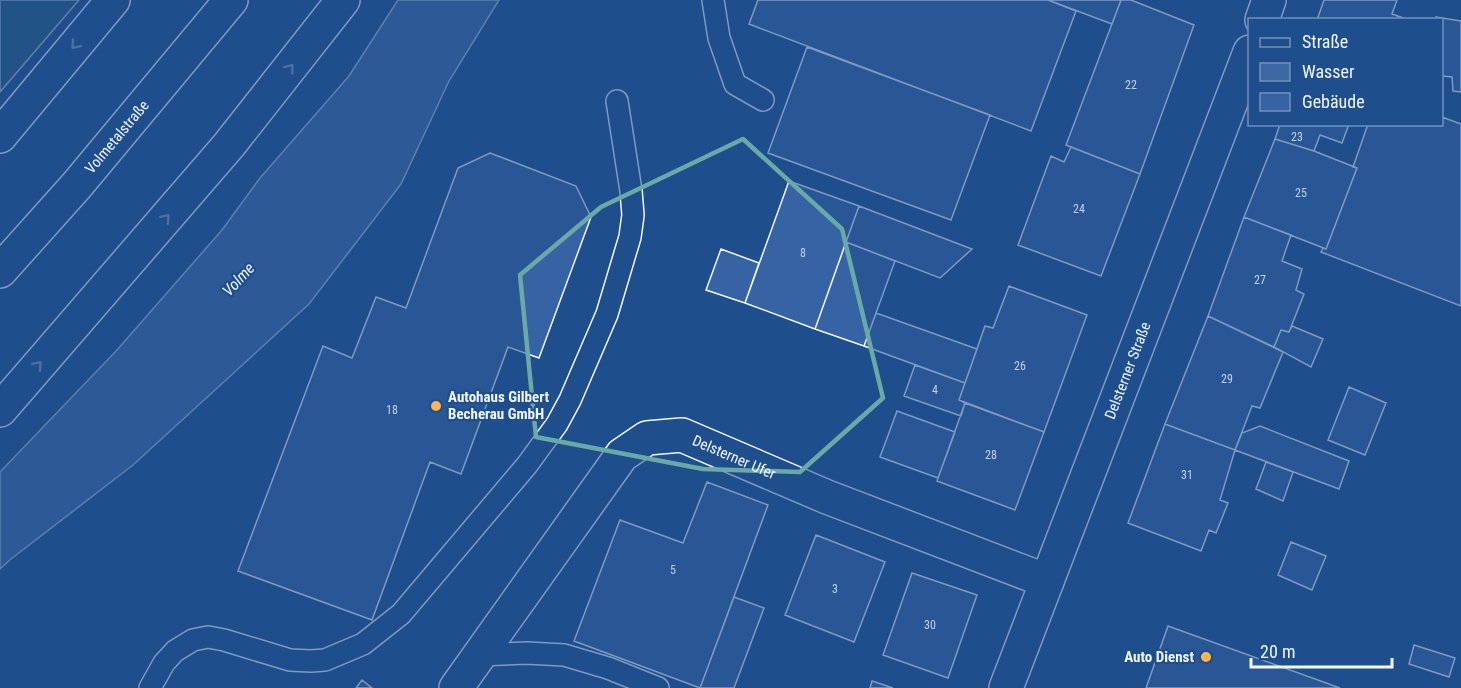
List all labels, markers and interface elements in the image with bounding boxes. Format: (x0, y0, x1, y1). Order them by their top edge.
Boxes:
legend (1248, 18, 1443, 126)
text: Straße (1302, 31, 1348, 52)
one-way arrow (72, 38, 83, 49)
text: Wasser (1302, 61, 1355, 82)
one-way arrow (282, 63, 293, 74)
house number: 22 (1125, 78, 1137, 92)
text: Gebäude (1302, 91, 1365, 112)
street label: Volmetalstraße (81, 97, 153, 177)
house number: 23 (1291, 130, 1303, 144)
house number: 25 (1295, 186, 1307, 200)
house number: 24 (1073, 202, 1085, 216)
one-way arrow (159, 214, 170, 225)
house number: 8 (800, 246, 806, 260)
water label: Volme (218, 259, 258, 300)
house number: 27 (1254, 273, 1266, 287)
street label: Delsterner Straße (1101, 319, 1155, 422)
house number: 26 (1014, 359, 1026, 373)
one-way arrow (31, 362, 42, 372)
house number: 29 (1221, 372, 1233, 386)
house number: 4 (932, 383, 938, 397)
place label: Autohaus Gilbert Becherau GmbH (448, 388, 549, 423)
marker: Autohaus Gilbert Becherau GmbH (429, 399, 443, 413)
house number: 18 (386, 403, 398, 417)
street label: Delsterner Ufer (690, 431, 779, 483)
house number: 28 (985, 448, 997, 462)
house number: 31 (1181, 468, 1193, 482)
house number: 5 (670, 563, 676, 577)
house number: 3 (832, 582, 838, 596)
house number: 30 (924, 618, 936, 632)
scale bar (1251, 631, 1392, 669)
text: 20 m (1260, 641, 1295, 662)
place label: Auto Dienst (1124, 648, 1194, 666)
marker: Auto Dienst (1199, 650, 1213, 664)

